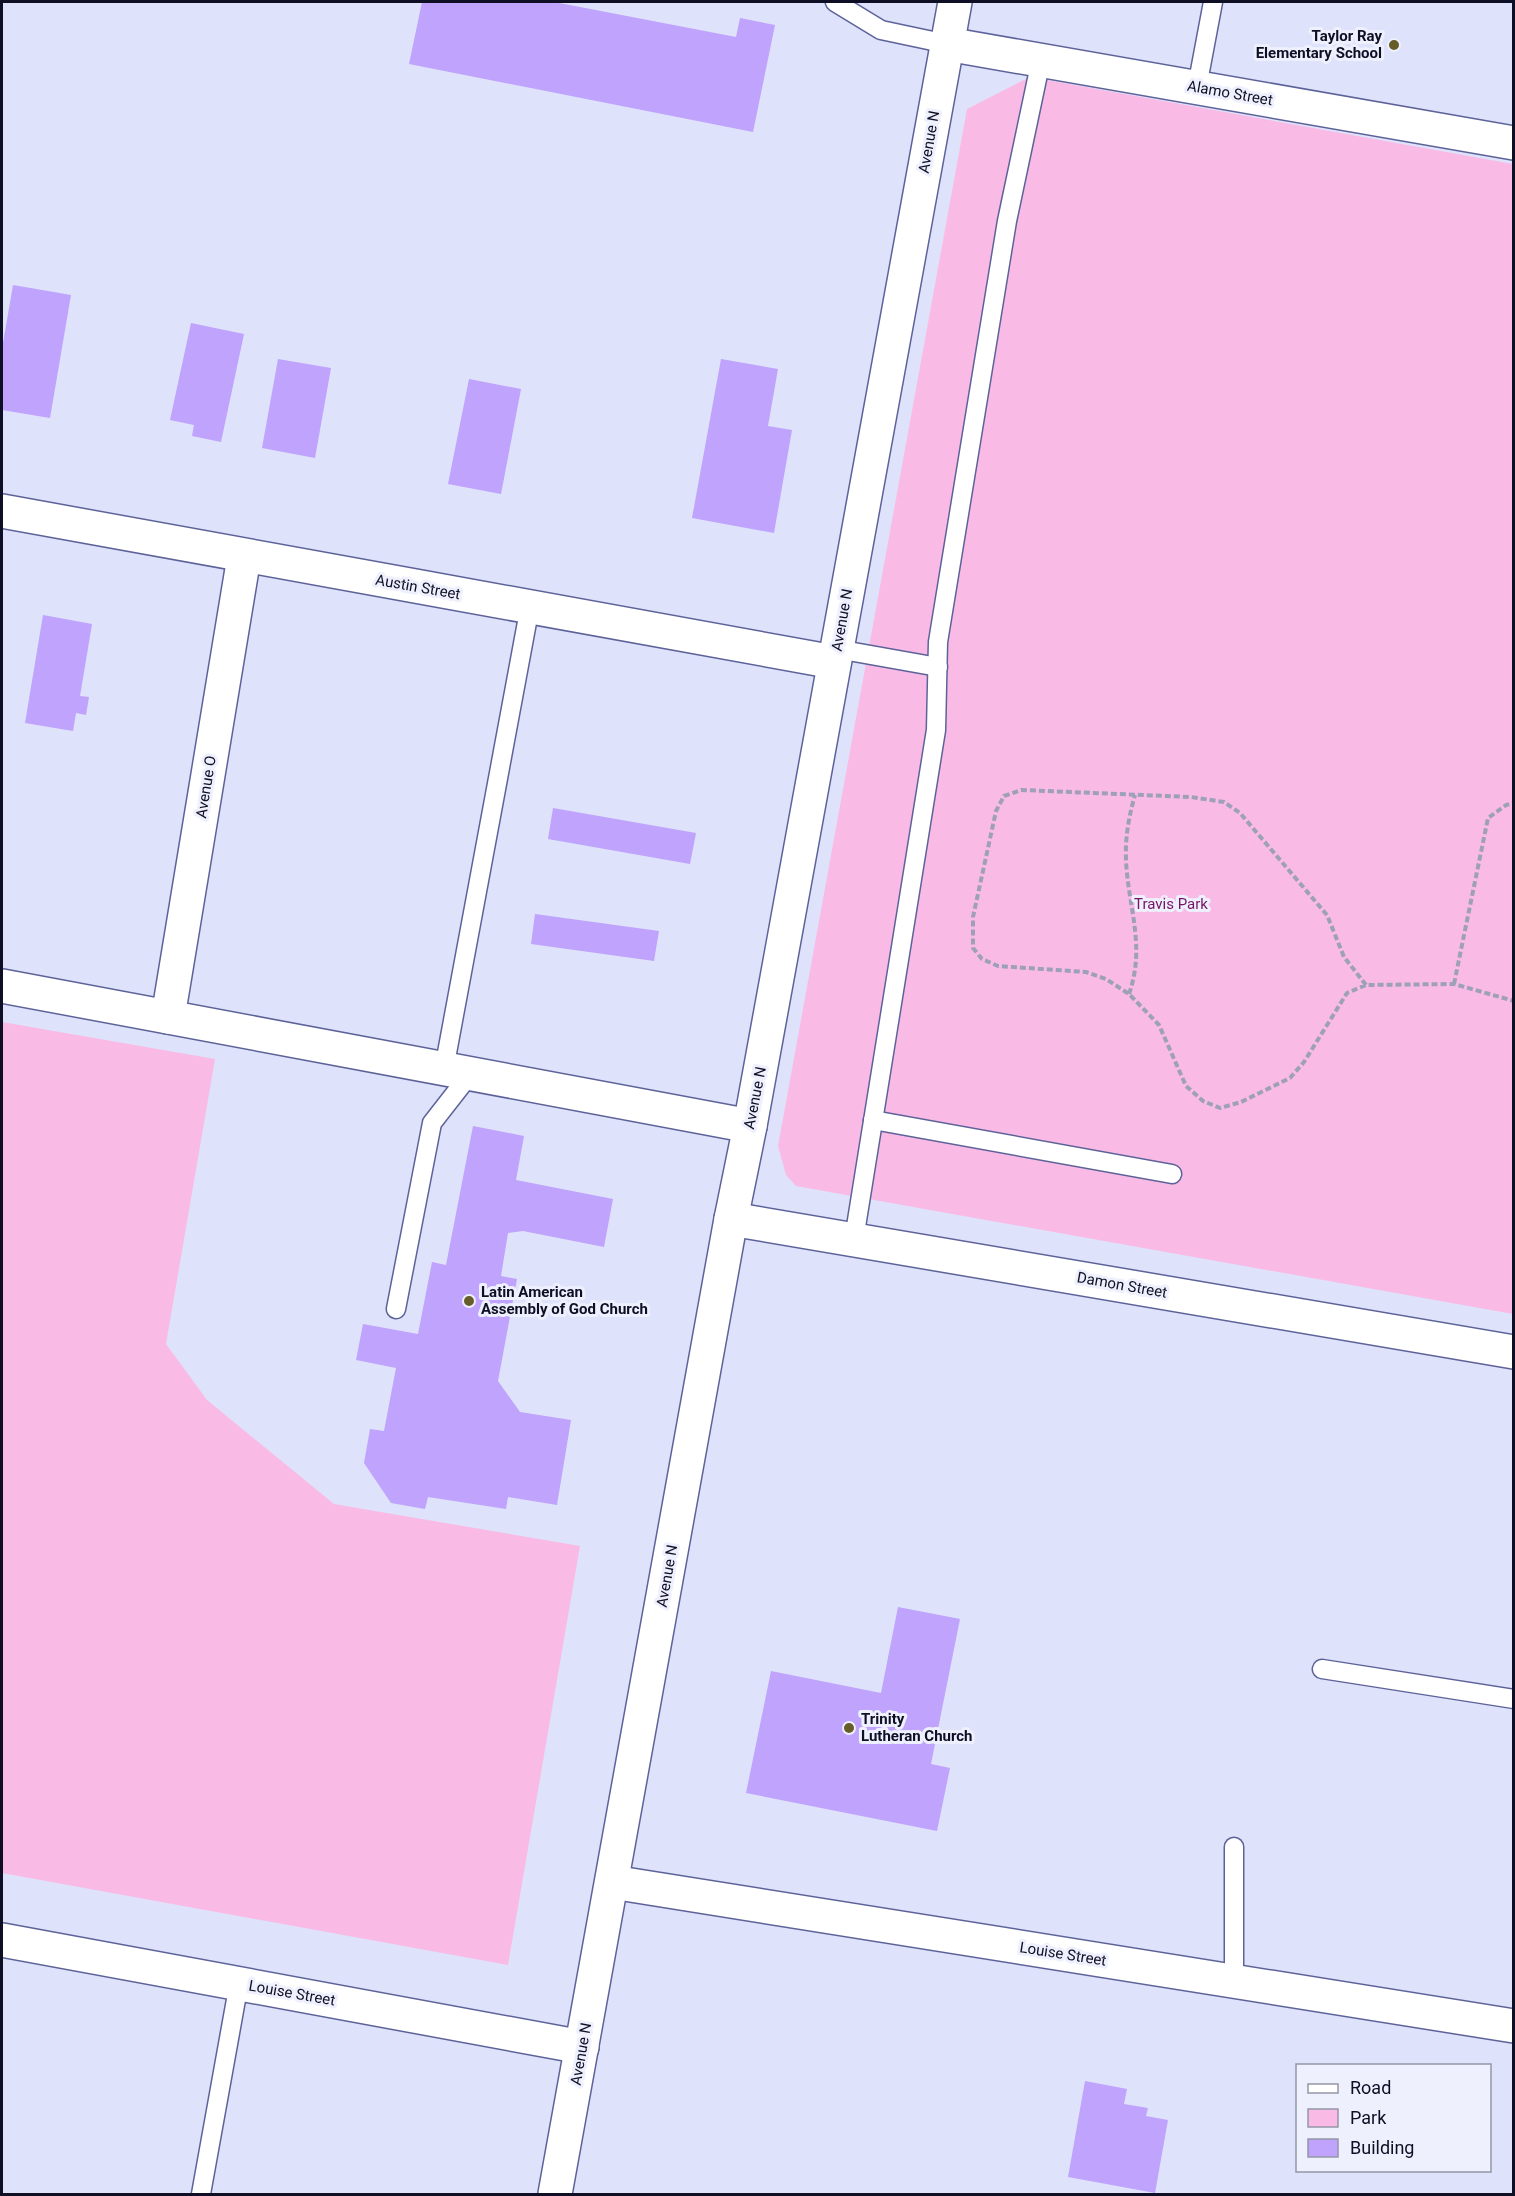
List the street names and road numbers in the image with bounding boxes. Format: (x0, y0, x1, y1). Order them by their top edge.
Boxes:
street label: Alamo Street (1186, 77, 1274, 109)
street label: Avenue N (915, 109, 943, 175)
street label: Austin Street (374, 571, 462, 603)
street label: Avenue N (828, 587, 856, 653)
street label: Avenue O (192, 754, 220, 820)
street label: Avenue N (740, 1065, 770, 1131)
street label: Damon Street (1075, 1268, 1169, 1302)
street label: Avenue N (653, 1543, 681, 1609)
street label: Louise Street (1018, 1938, 1108, 1970)
street label: Louise Street (247, 1977, 337, 2009)
street label: Avenue N (567, 2021, 595, 2087)

